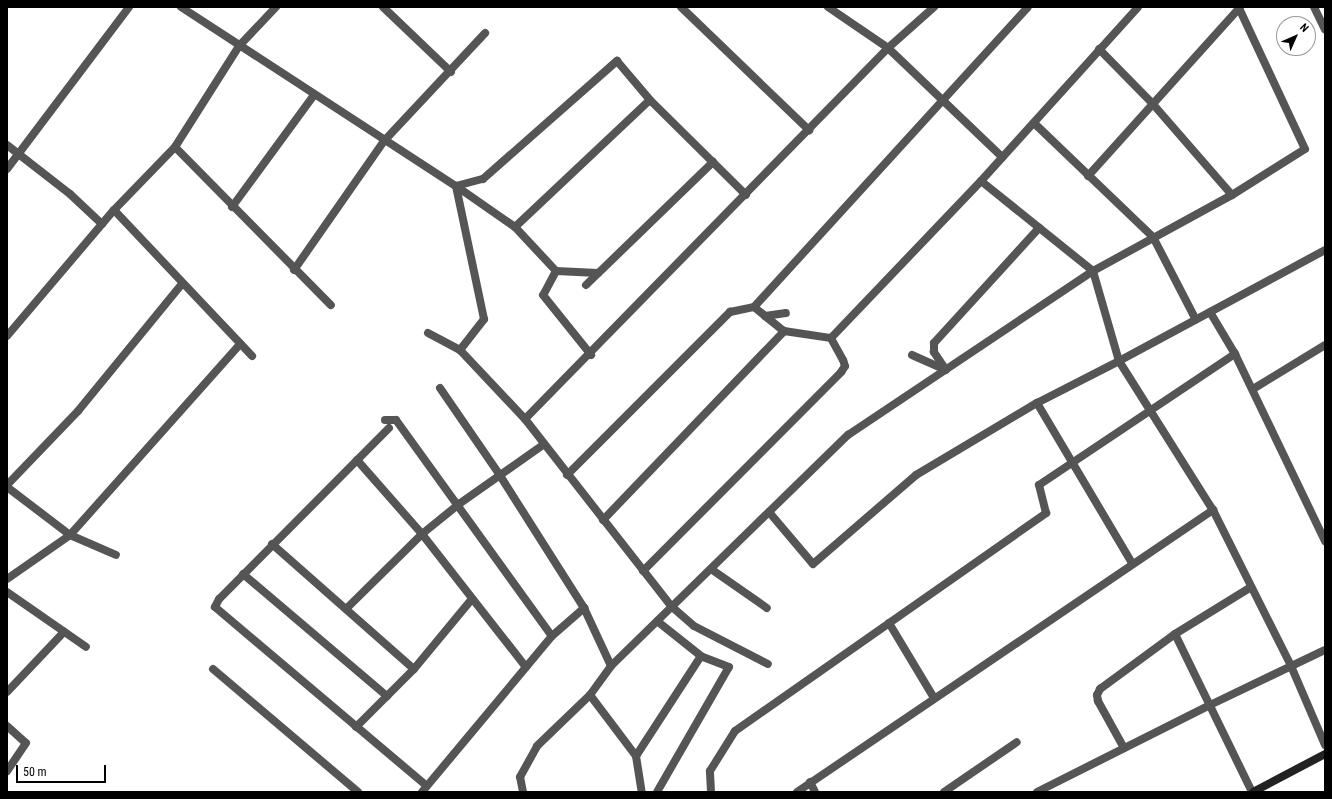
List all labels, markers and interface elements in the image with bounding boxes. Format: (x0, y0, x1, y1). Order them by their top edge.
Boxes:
north arrow (1276, 16, 1316, 56)
text: N (1297, 21, 1311, 35)
scale bar (18, 757, 108, 783)
text: 50 m (23, 765, 47, 779)

